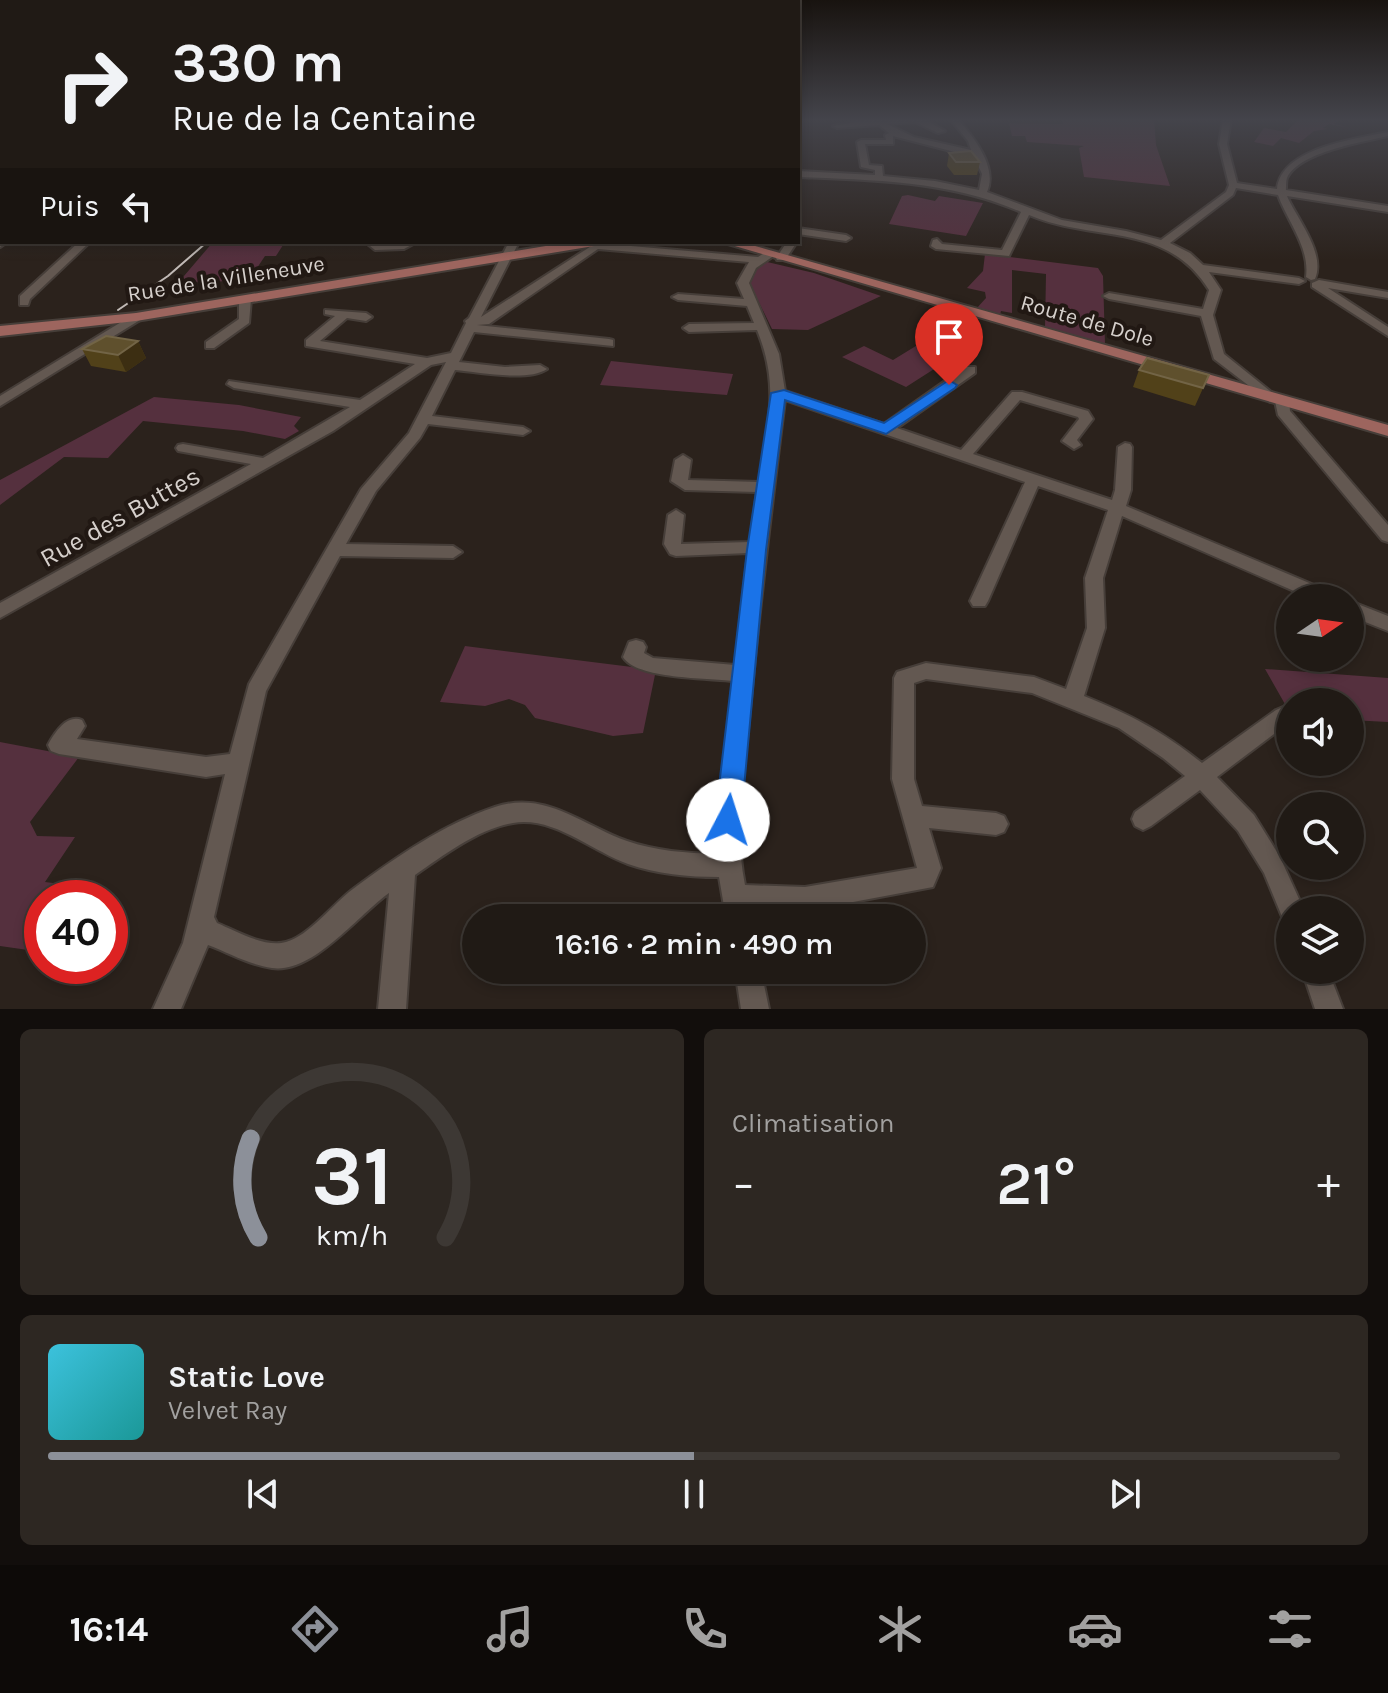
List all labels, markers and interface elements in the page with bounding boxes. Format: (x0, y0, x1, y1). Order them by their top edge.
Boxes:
text: 330 m (172, 30, 344, 95)
icon: right (40, 32, 144, 136)
text: Rue de la Centaine (172, 97, 476, 139)
icon: left (115, 184, 159, 228)
text: Puis (40, 188, 99, 224)
street label: Rue de la Villeneuve (126, 251, 326, 307)
street label: Route de Dole (1017, 290, 1157, 352)
pin (915, 303, 983, 385)
icon: arrive (927, 315, 971, 359)
street label: Rue des Buttes (35, 460, 205, 574)
north arrow (1276, 584, 1364, 672)
map controls (1276, 584, 1364, 984)
button: sound (1276, 688, 1364, 776)
position arrow (686, 778, 770, 862)
button: search (1276, 792, 1364, 880)
speed limit sign: 40 (24, 880, 128, 984)
button: layers (1276, 896, 1364, 984)
text: 16:16 · 2 min · 490 m (555, 926, 833, 962)
text: Climatisation (732, 1108, 895, 1139)
text: 31 (311, 1128, 393, 1225)
text: 21° (996, 1149, 1076, 1219)
text: − (732, 1158, 755, 1209)
text: + (1317, 1158, 1340, 1209)
text: km/h (316, 1219, 388, 1252)
text: Static Love (168, 1359, 325, 1395)
text: Velvet Ray (168, 1395, 287, 1426)
icon: previous (241, 1472, 285, 1516)
icon: pause (672, 1472, 716, 1516)
icon: next (1103, 1472, 1147, 1516)
icon: directions (287, 1601, 343, 1657)
icon: music (482, 1601, 538, 1657)
icon: phone (677, 1601, 733, 1657)
icon: climate (872, 1601, 928, 1657)
icon: car (1067, 1601, 1123, 1657)
icon: filters (1262, 1601, 1318, 1657)
text: 16:14 (70, 1608, 148, 1650)

